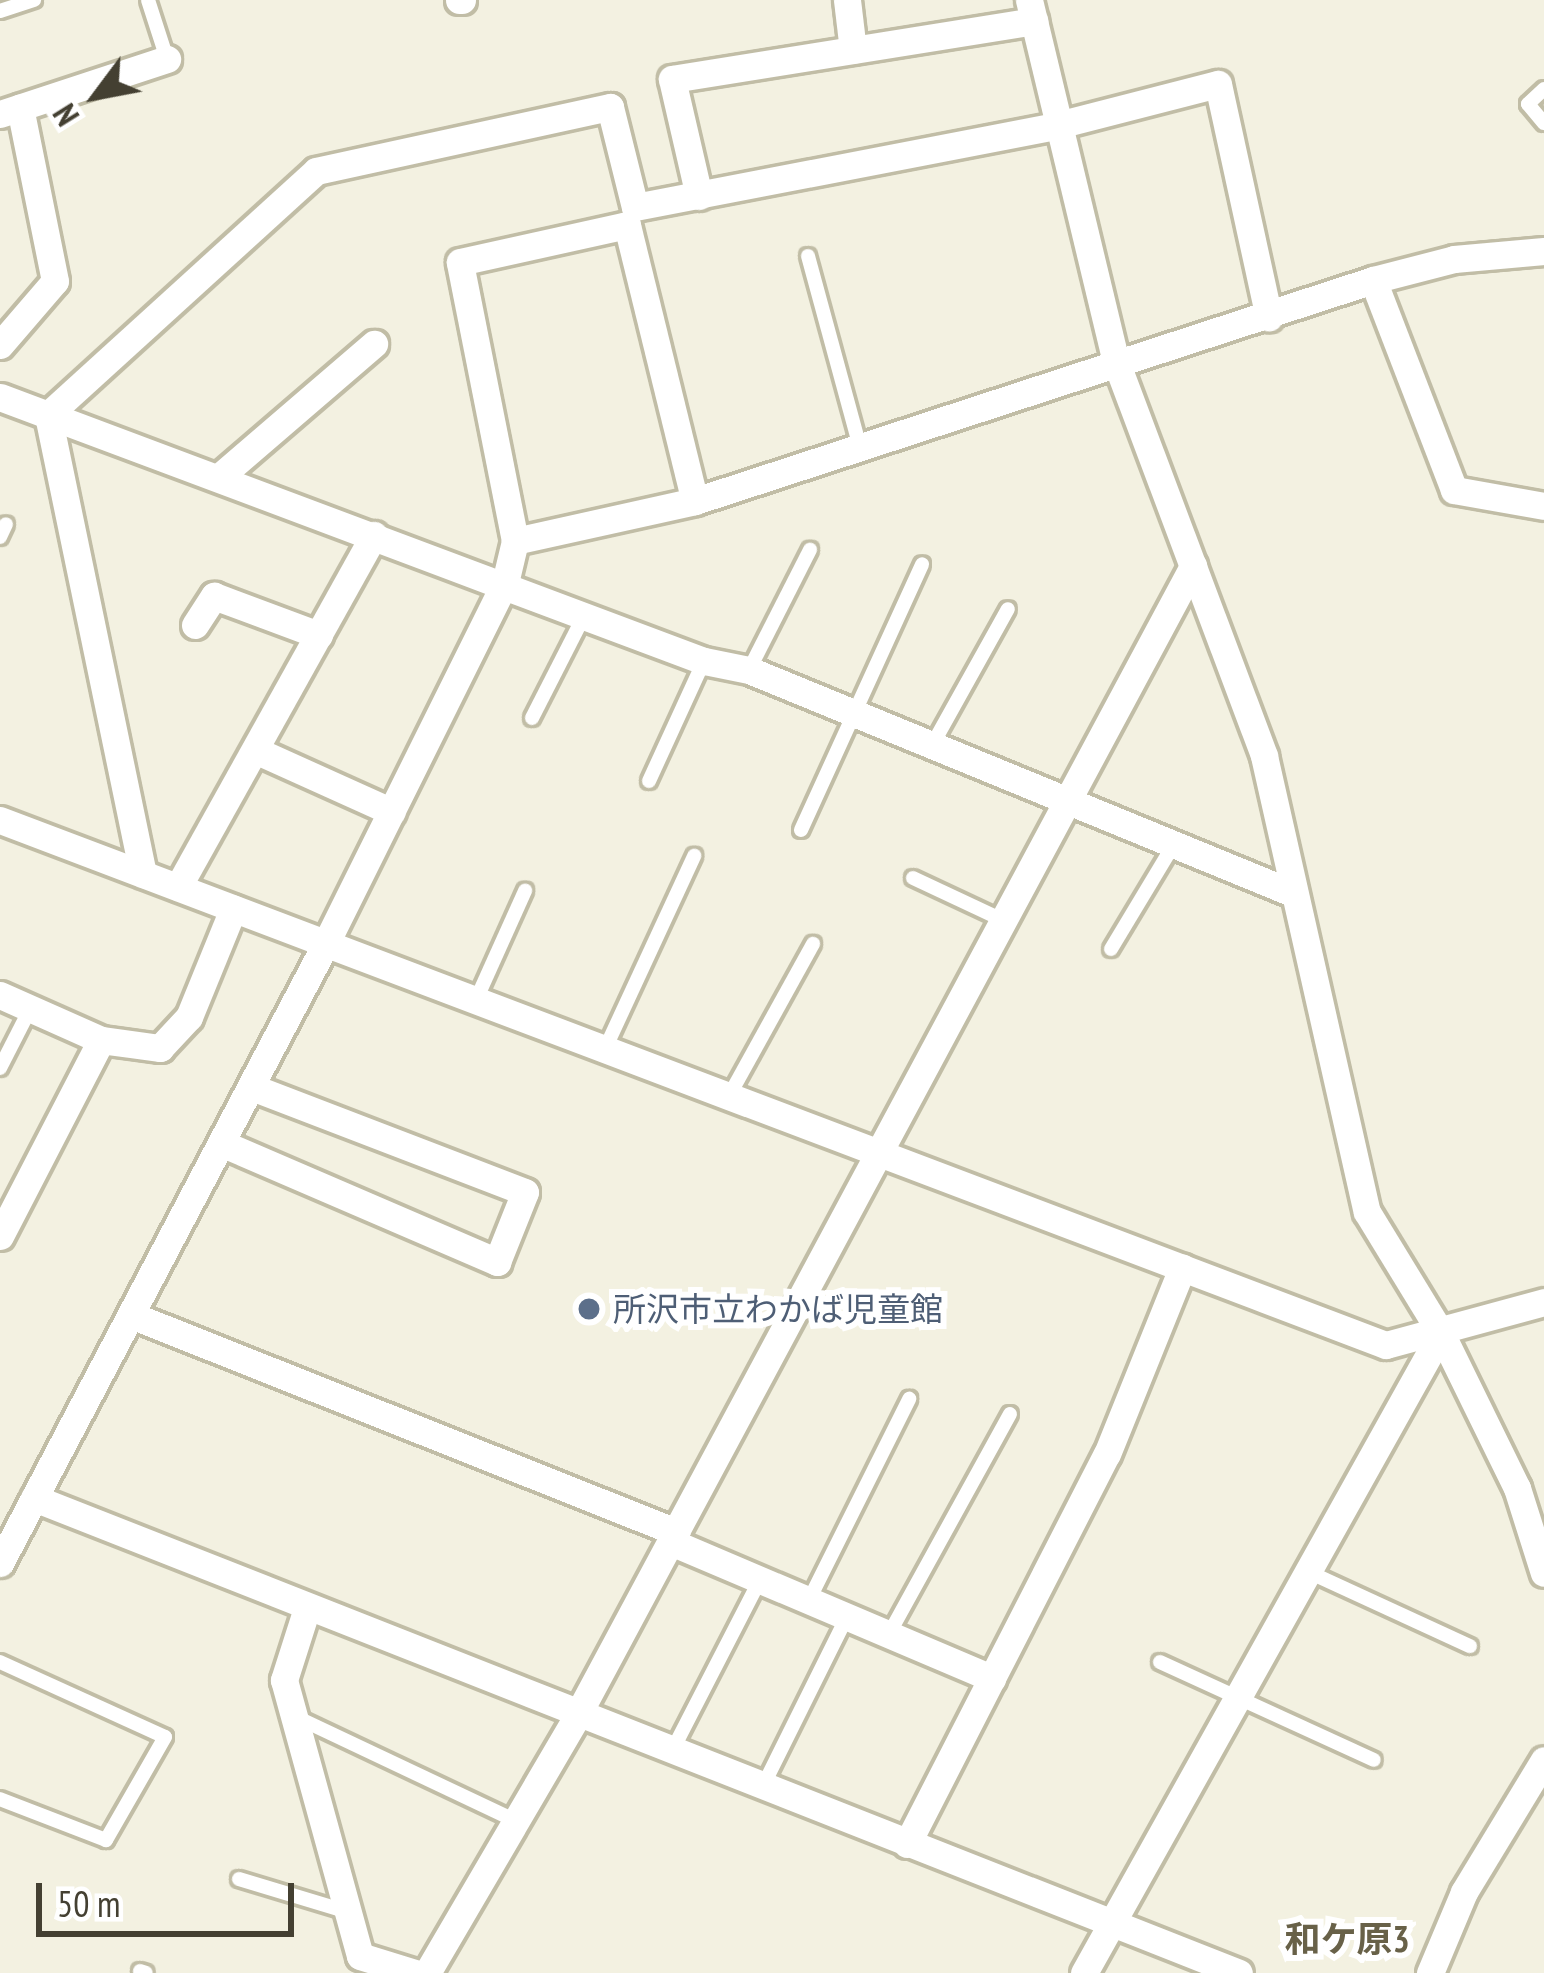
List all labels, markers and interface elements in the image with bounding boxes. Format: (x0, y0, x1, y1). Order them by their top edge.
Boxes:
north arrow (36, 36, 156, 156)
text: N (42, 96, 88, 134)
place label: 所沢市立わかば児童館 (613, 1289, 943, 1329)
marker: 所沢市立わかば児童館 (576, 1296, 602, 1322)
scale bar (42, 1859, 300, 1933)
text: 50 m (57, 1880, 120, 1927)
district label: 和ケ原3 (1284, 1917, 1410, 1961)

